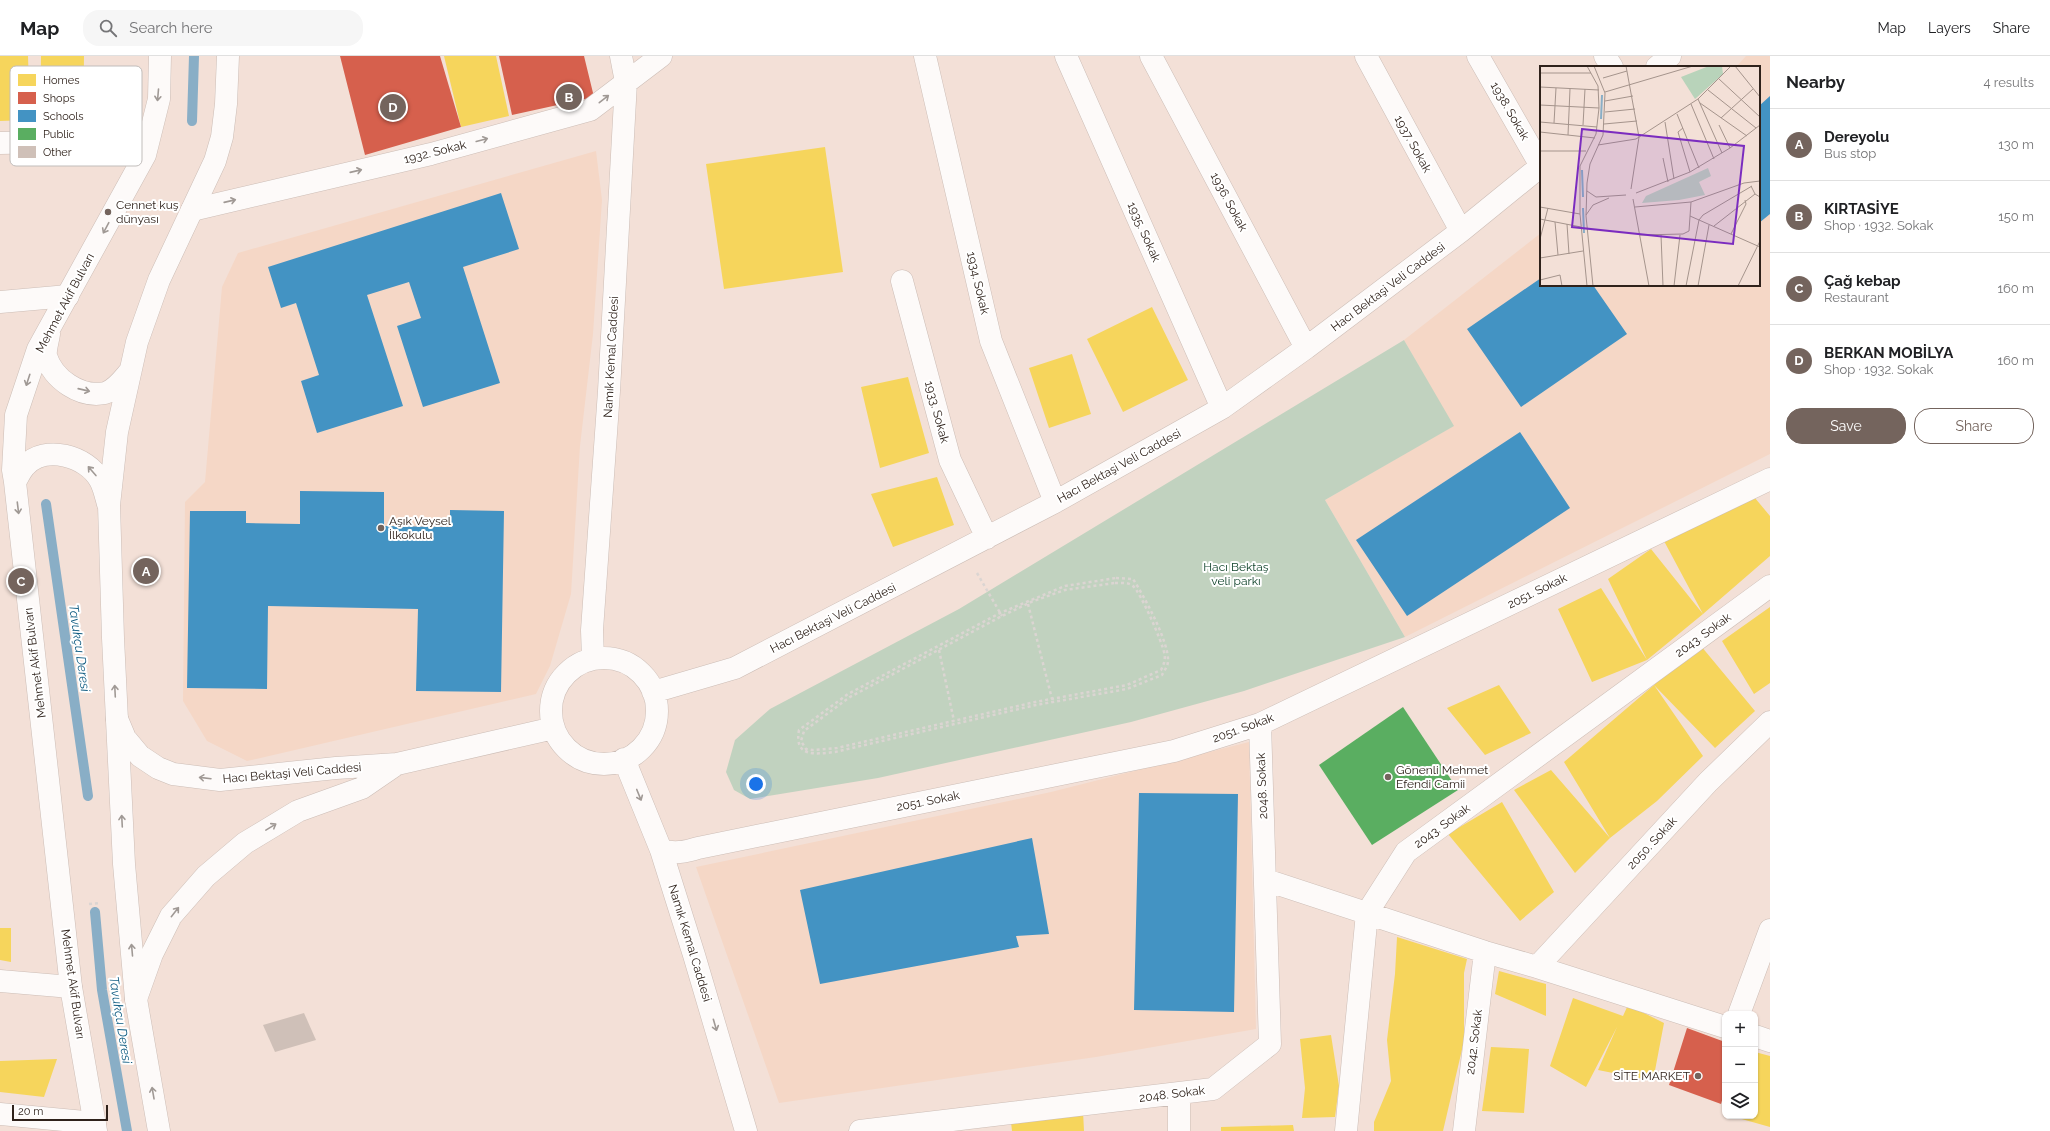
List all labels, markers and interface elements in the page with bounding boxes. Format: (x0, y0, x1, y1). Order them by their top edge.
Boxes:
search box (83, 10, 363, 46)
text: Map (20, 17, 59, 39)
icon: search (97, 17, 119, 39)
text: Search here (129, 19, 213, 37)
text: Map (1878, 20, 1906, 36)
text: Layers (1928, 20, 1971, 36)
text: Share (1993, 20, 2030, 36)
legend (10, 66, 142, 166)
inset map (1540, 66, 1760, 286)
text: Nearby (1786, 72, 1845, 92)
text: Homes (43, 74, 79, 87)
text: 4 results (1983, 75, 2034, 90)
street label: 1938. Sokak (1488, 79, 1533, 143)
pin: B (556, 82, 582, 112)
one-way arrow (155, 88, 162, 101)
text: Shops (43, 92, 75, 105)
pin: D (380, 92, 406, 122)
one-way arrow (599, 95, 610, 103)
text: Schools (43, 110, 84, 123)
street label: 1937. Sokak (1392, 113, 1435, 176)
text: Public (43, 128, 75, 141)
text: Dereyolu (1824, 128, 1889, 146)
one-way arrow (475, 135, 488, 143)
street label: 1932. Sokak (402, 137, 468, 167)
text: A (1795, 137, 1803, 152)
text: 130 m (1998, 137, 2034, 152)
text: Other (43, 146, 72, 159)
text: Bus stop (1824, 146, 1876, 161)
one-way arrow (349, 167, 362, 175)
street label: 1936. Sokak (1208, 170, 1251, 234)
one-way arrow (223, 197, 236, 205)
place label: Cennet kuş dünyası (116, 198, 179, 226)
street label: 1935. Sokak (1125, 200, 1164, 265)
text: KIRTASİYE (1824, 200, 1899, 218)
marker: Cennet kuş dünyası (103, 207, 113, 217)
text: B (1795, 209, 1803, 224)
text: 150 m (1998, 209, 2034, 224)
text: Shop · 1932. Sokak (1824, 218, 1933, 233)
one-way arrow (101, 221, 109, 233)
street label: Hacı Bektaşi Veli Caddesi (1328, 240, 1448, 334)
street label: 1934. Sokak (964, 250, 992, 316)
street label: Mehmet Akif Bulvarı (33, 251, 97, 355)
text: Çağ kebap (1824, 272, 1901, 290)
text: C (1795, 281, 1803, 296)
text: 160 m (1997, 281, 2034, 296)
text: Restaurant (1824, 290, 1889, 305)
street label: Namık Kemal Caddesi (601, 296, 621, 418)
text: BERKAN MOBİLYA (1824, 344, 1953, 362)
text: D (1794, 353, 1804, 368)
text: 160 m (1997, 353, 2034, 368)
text: Shop · 1932. Sokak (1824, 362, 1933, 377)
one-way arrow (24, 374, 31, 387)
street label: 1933. Sokak (922, 379, 952, 445)
one-way arrow (77, 387, 90, 395)
button: Save (1786, 408, 1906, 444)
button: Share (1914, 408, 2034, 444)
street label: Hacı Bektaşi Veli Caddesi (1055, 426, 1183, 506)
one-way arrow (87, 466, 97, 476)
one-way arrow (14, 501, 21, 514)
place label: Aşık Veysel İlkokulu (389, 514, 452, 542)
marker: Aşık Veysel İlkokulu (376, 523, 386, 533)
pin: A (133, 556, 159, 586)
park label: Hacı Bektaş veli parkı (1203, 560, 1269, 588)
pin: C (8, 566, 34, 596)
street label: 2051. Sokak (1505, 570, 1570, 611)
street label: Hacı Bektaşi Veli Caddesi (768, 580, 898, 656)
water label: Tavukçu Deresi (66, 603, 93, 694)
street label: Mehmet Akif Bulvarı (21, 607, 49, 719)
street label: 2043. Sokak (1672, 610, 1734, 660)
one-way arrow (112, 685, 119, 698)
street label: 2051. Sokak (1210, 710, 1276, 746)
street label: 2048. Sokak (1254, 752, 1270, 819)
street label: Hacı Bektaşi Veli Caddesi (222, 760, 362, 786)
place label: Gönenli Mehmet Efendi Camii (1396, 763, 1488, 791)
marker: Gönenli Mehmet Efendi Camii (1383, 772, 1393, 782)
one-way arrow (199, 774, 212, 782)
your location (746, 774, 766, 794)
street label: 2051. Sokak (895, 788, 962, 814)
one-way arrow (635, 789, 643, 801)
street label: 2043. Sokak (1411, 801, 1473, 851)
street label: 2050. Sokak (1624, 813, 1680, 872)
one-way arrow (118, 815, 125, 828)
one-way arrow (265, 823, 276, 831)
street label: Namık Kemal Caddesi (665, 883, 715, 1003)
one-way arrow (170, 907, 179, 918)
street label: Mehmet Akif Bulvarı (58, 928, 88, 1040)
one-way arrow (128, 944, 135, 957)
water label: Tavukçu Deresi (106, 975, 135, 1066)
street label: 2042. Sokak (1463, 1008, 1485, 1075)
map controls (1722, 1011, 1758, 1119)
button: + (1722, 1011, 1758, 1047)
one-way arrow (712, 1018, 719, 1031)
button: − (1722, 1047, 1758, 1083)
place label: SİTE MARKET (1613, 1069, 1691, 1083)
marker: SİTE MARKET (1693, 1071, 1703, 1081)
street label: 2048. Sokak (1138, 1083, 1206, 1105)
button: layers (1722, 1083, 1758, 1119)
one-way arrow (148, 1086, 156, 1099)
scale bar (12, 1103, 108, 1122)
text: 20 m (18, 1105, 43, 1118)

